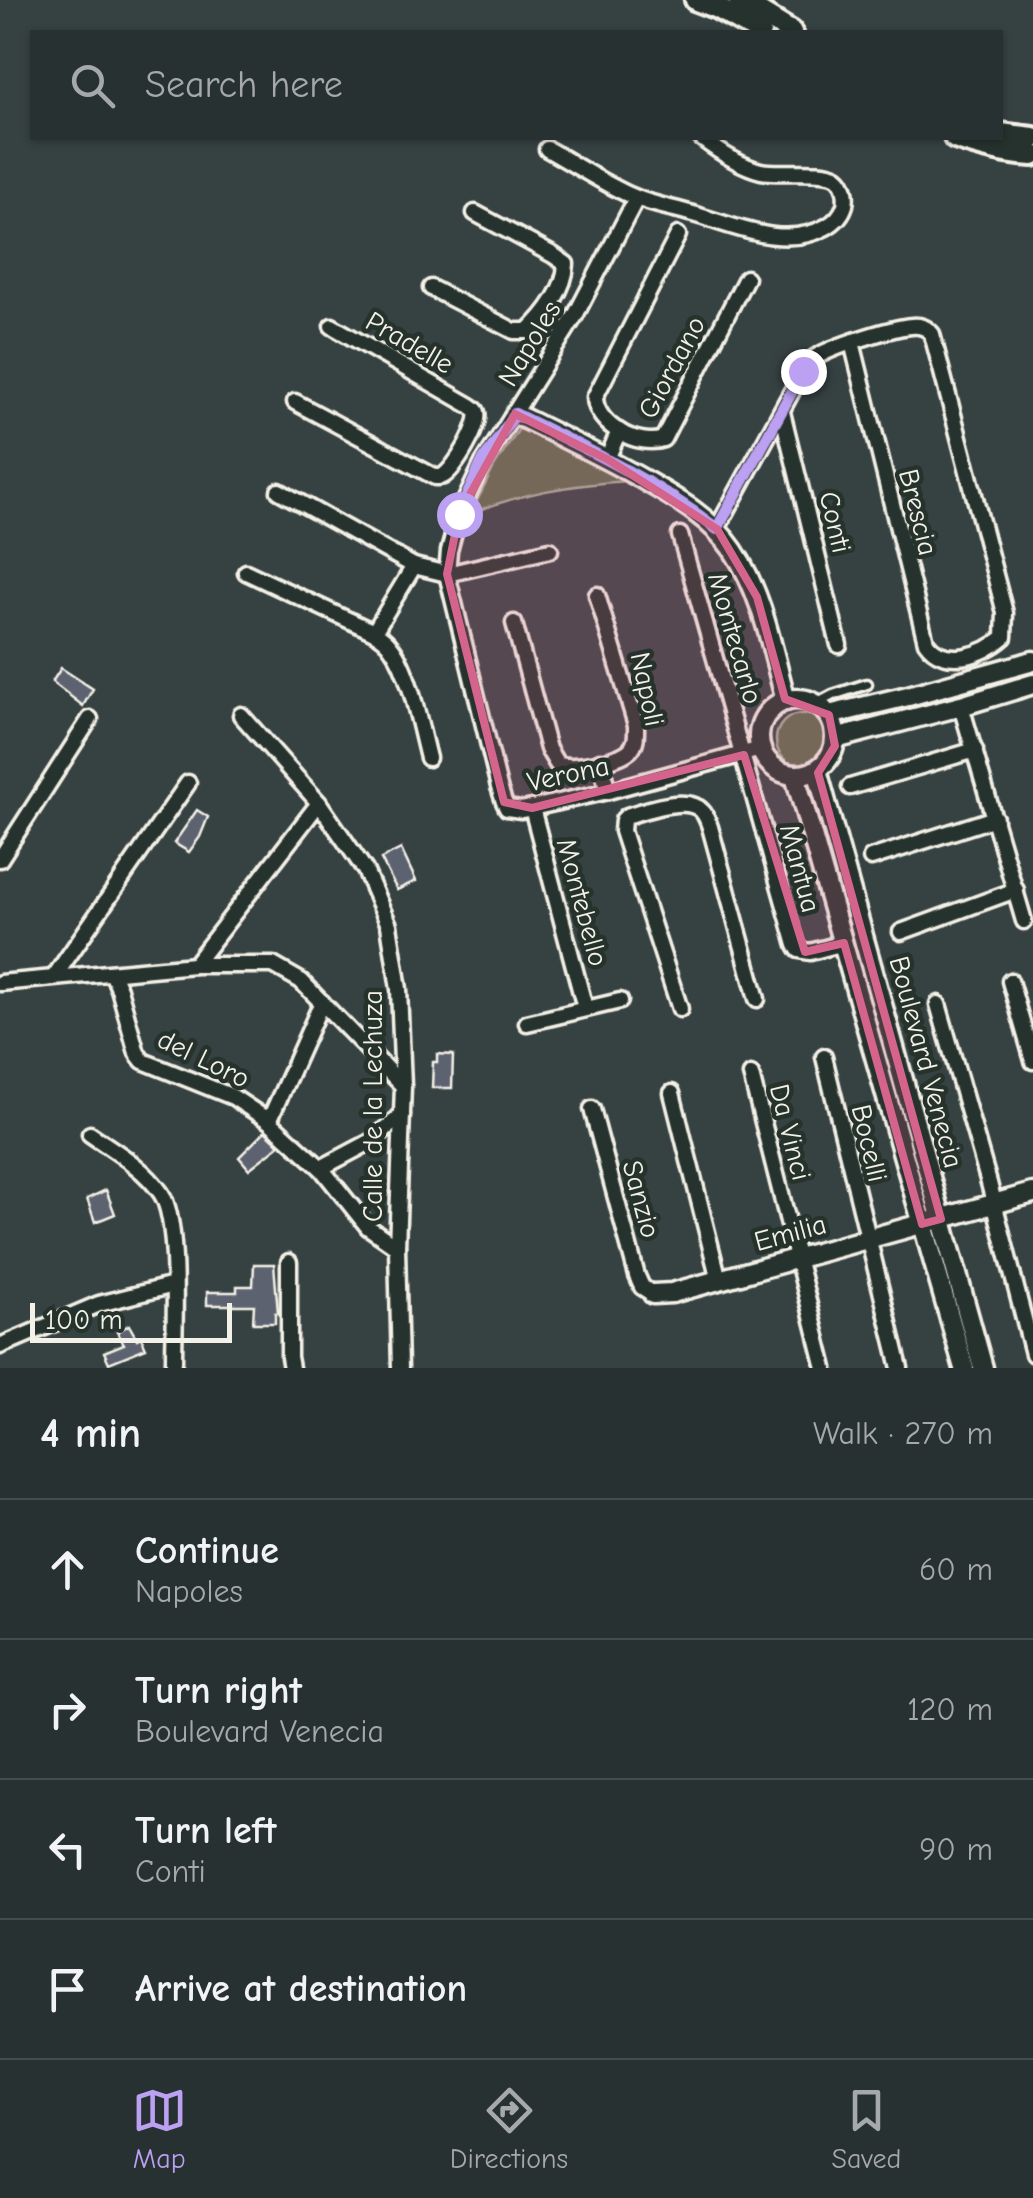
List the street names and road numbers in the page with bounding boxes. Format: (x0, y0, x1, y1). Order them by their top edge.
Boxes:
street label: Napoles (492, 295, 568, 392)
street label: Pradelle (360, 305, 459, 381)
street label: Giordano (632, 311, 712, 424)
street label: Brescia (892, 466, 944, 559)
street label: Conti (812, 488, 858, 556)
street label: Montecarlo (701, 569, 769, 708)
street label: Napoli (624, 649, 670, 729)
street label: Verona (524, 750, 612, 798)
street label: Mantua (773, 821, 827, 916)
street label: Montebello (550, 835, 614, 970)
street label: Boulevard Venecia (882, 953, 970, 1172)
street label: Calle de la Lechuza (357, 990, 389, 1222)
street label: del Loro (152, 1023, 255, 1095)
street label: Da Vinci (763, 1081, 817, 1184)
street label: Bocelli (845, 1101, 893, 1185)
street label: Sanzio (615, 1157, 667, 1241)
street label: Emilia (751, 1208, 830, 1258)

